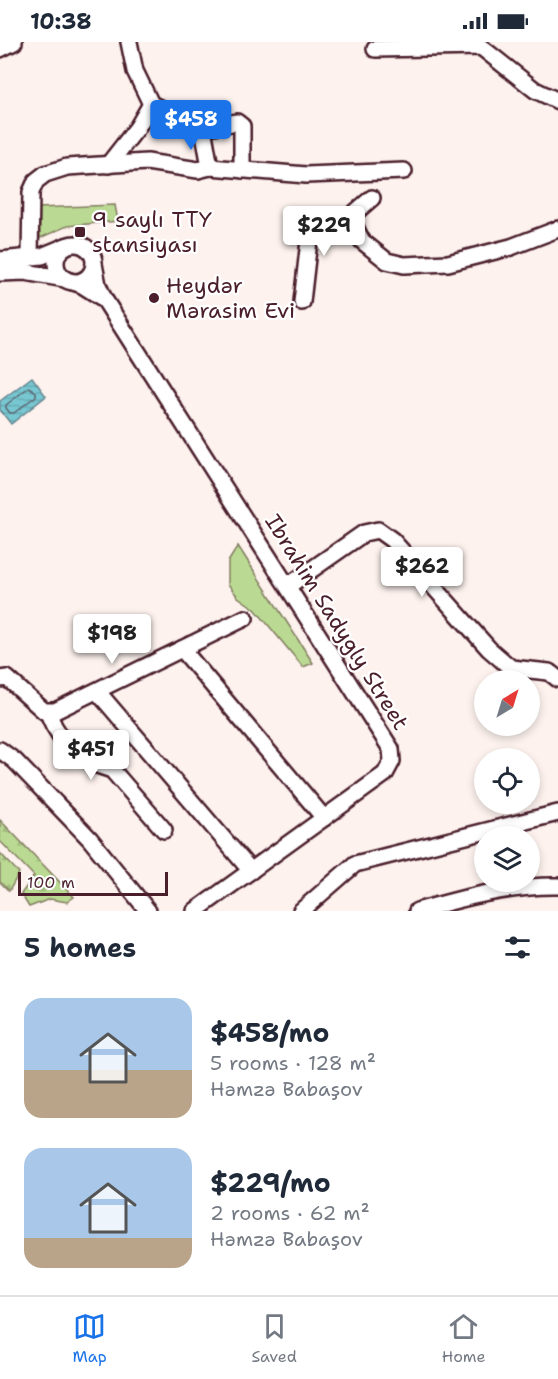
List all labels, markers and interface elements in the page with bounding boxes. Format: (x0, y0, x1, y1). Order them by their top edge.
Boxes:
text: 10:38 (30, 7, 92, 36)
pin: $458 (155, 100, 227, 151)
text: $458 (164, 106, 218, 132)
place label: 9 saylı TTY stansiyası (92, 205, 212, 259)
pin: $229 (288, 206, 360, 257)
text: $229 (297, 212, 351, 238)
marker: 9 saylı TTY stansiyası (73, 225, 87, 239)
place label: Heydər Mərasim Evi (166, 271, 295, 325)
marker: Heydər Mərasim Evi (147, 291, 161, 305)
street label: Ibrahim Sadygly Street (259, 509, 415, 735)
pin: $262 (386, 547, 458, 598)
text: $262 (395, 553, 449, 579)
pin: $198 (76, 614, 148, 665)
text: $198 (87, 620, 137, 646)
north arrow (474, 670, 540, 736)
map controls (474, 670, 540, 892)
pin: $451 (55, 730, 127, 781)
text: $451 (67, 736, 115, 762)
button: locate (474, 748, 540, 814)
button: layers (474, 826, 540, 892)
scale bar (18, 869, 168, 896)
text: 100 m (27, 872, 75, 893)
text: 5 homes (24, 930, 136, 965)
icon: filters (501, 931, 534, 964)
text: $458/mo (210, 1015, 329, 1050)
icon: home (72, 1022, 144, 1094)
text: 5 rooms · 128 m² (210, 1050, 376, 1076)
text: Həmzə Babaşov (210, 1076, 363, 1102)
text: $229/mo (210, 1165, 331, 1200)
icon: home (72, 1172, 144, 1244)
text: 2 rooms · 62 m² (210, 1200, 370, 1226)
text: Həmzə Babaşov (210, 1226, 363, 1252)
tab: Map (72, 1310, 107, 1367)
tab: Saved (251, 1310, 297, 1367)
tab: Home (442, 1310, 486, 1367)

